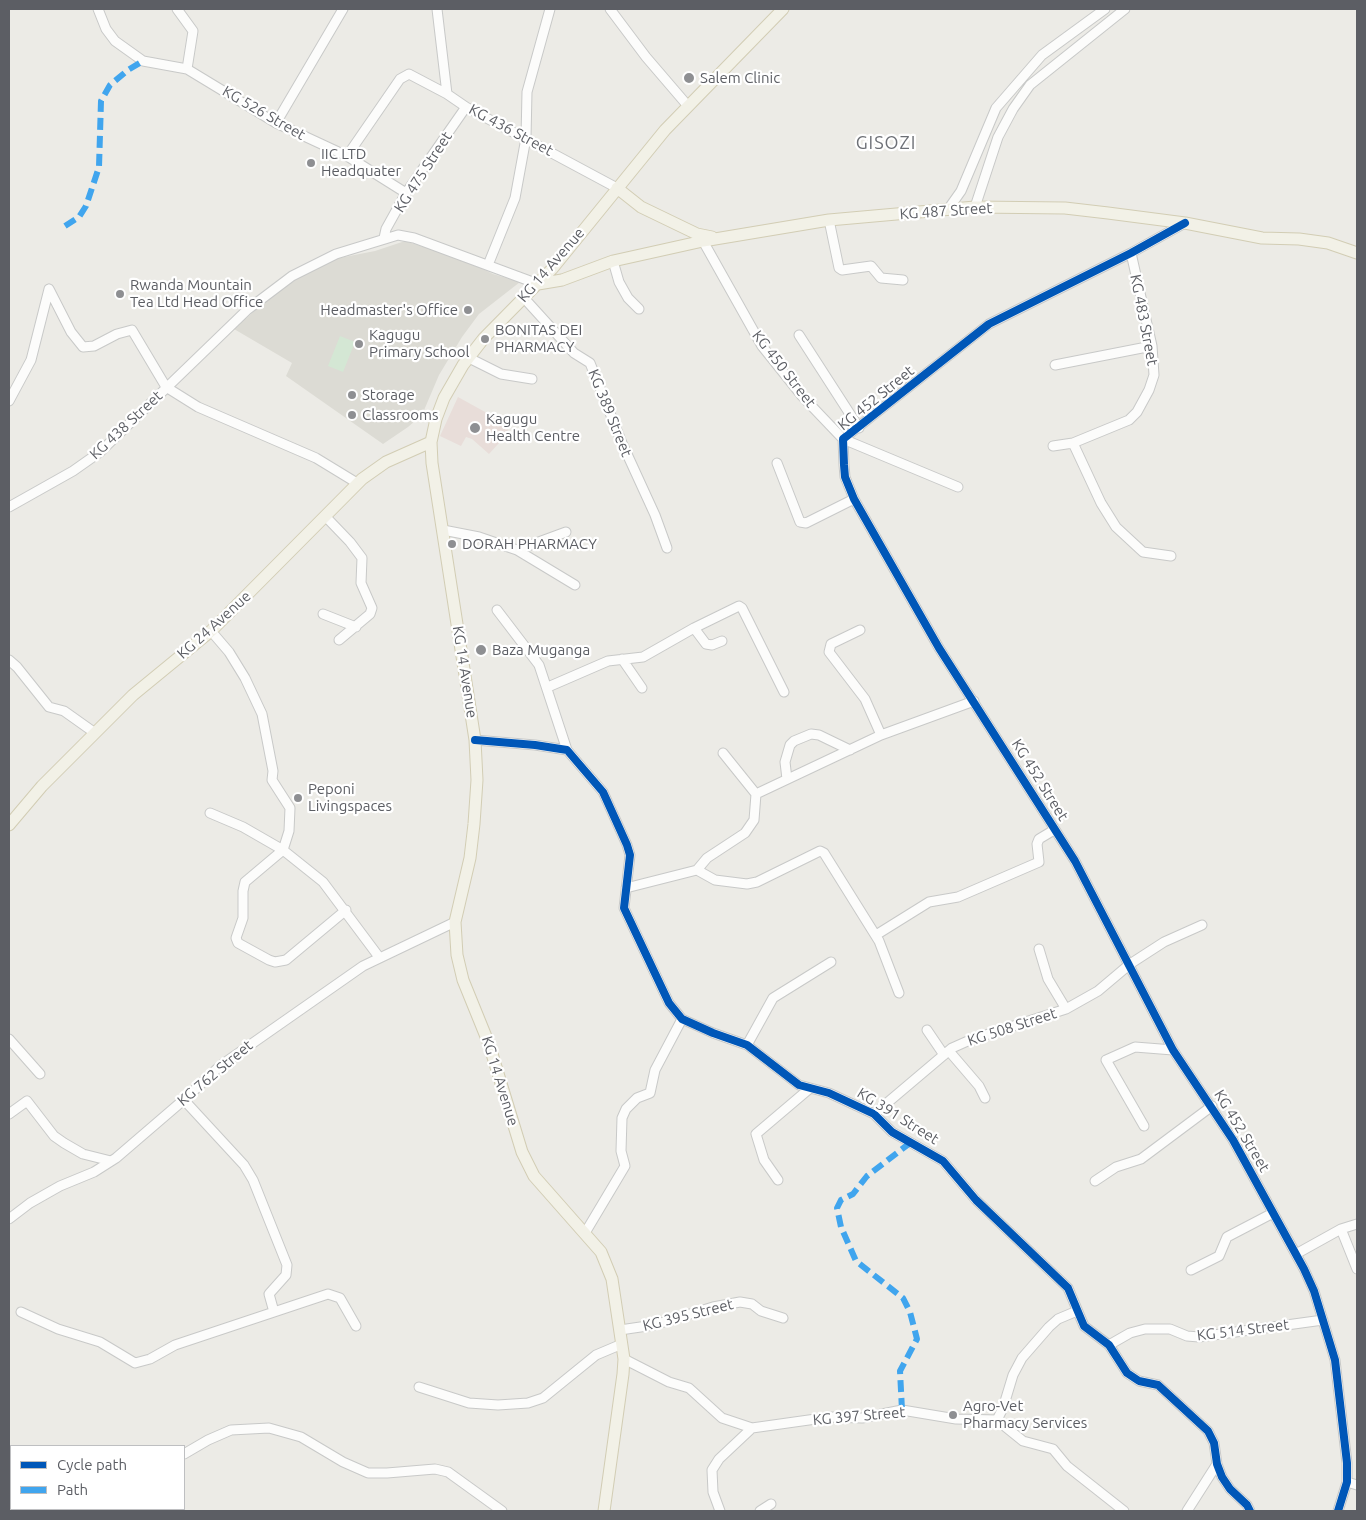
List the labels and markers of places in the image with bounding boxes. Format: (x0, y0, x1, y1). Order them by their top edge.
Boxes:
place label: Salem Clinic (700, 69, 780, 87)
marker: Salem Clinic (682, 71, 696, 85)
place label: IIC LTD Headquater (321, 145, 401, 180)
marker: IIC LTD Headquater (305, 157, 317, 169)
place label: Rwanda Mountain Tea Ltd Head Office (130, 276, 263, 311)
marker: Rwanda Mountain Tea Ltd Head Office (114, 288, 126, 300)
place label: Headmaster's Office (320, 301, 458, 319)
marker: Headmaster's Office (462, 304, 474, 316)
place label: BONITAS DEI PHARMACY (495, 321, 582, 356)
place label: Kagugu Primary School (369, 326, 470, 361)
marker: BONITAS DEI PHARMACY (479, 333, 491, 345)
marker: Kagugu Primary School (353, 338, 365, 350)
place label: Storage (362, 386, 415, 404)
marker: Storage (346, 389, 358, 401)
place label: Classrooms (362, 406, 439, 424)
marker: Classrooms (346, 409, 358, 421)
place label: Kagugu Health Centre (486, 410, 580, 445)
marker: Kagugu Health Centre (468, 421, 482, 435)
place label: DORAH PHARMACY (462, 535, 597, 553)
marker: DORAH PHARMACY (446, 538, 458, 550)
place label: Baza Muganga (492, 641, 590, 659)
marker: Baza Muganga (474, 643, 488, 657)
place label: Peponi Livingspaces (308, 780, 392, 815)
marker: Peponi Livingspaces (292, 792, 304, 804)
place label: Agro-Vet Pharmacy Services (963, 1397, 1087, 1432)
marker: Agro-Vet Pharmacy Services (947, 1409, 959, 1421)

